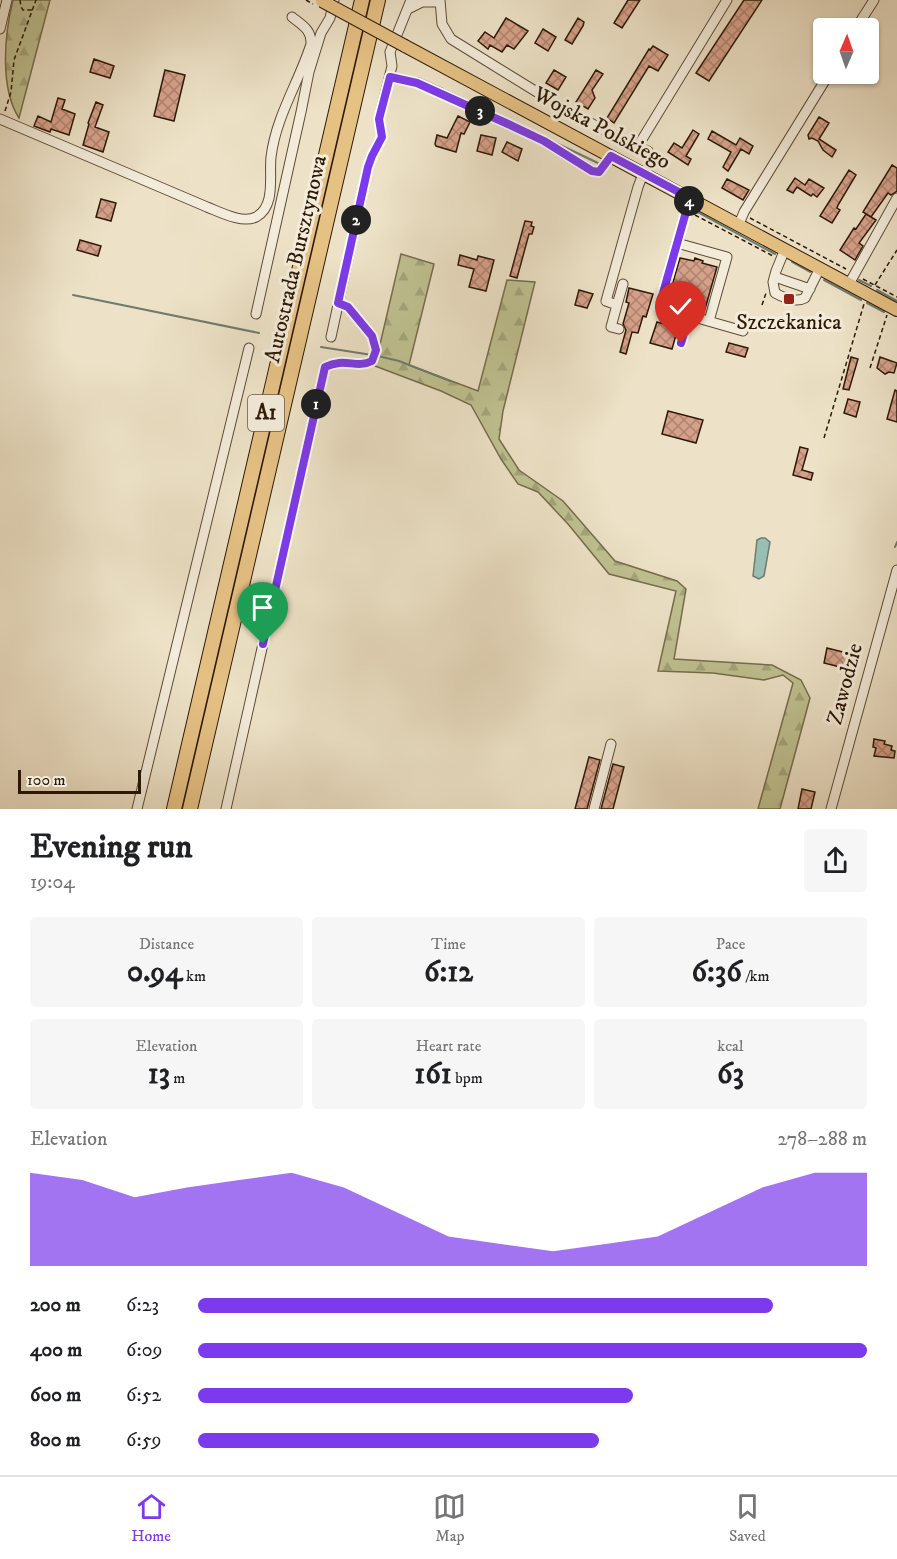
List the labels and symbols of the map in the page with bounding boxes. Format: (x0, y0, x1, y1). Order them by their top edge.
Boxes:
north arrow (813, 18, 879, 84)
street label: Wojska Polskiego (528, 80, 675, 175)
pin: 3 (465, 96, 495, 126)
street label: Autostrada Bursztynowa (259, 152, 333, 365)
pin: 4 (674, 186, 704, 216)
pin: 2 (341, 205, 371, 235)
pin (655, 281, 706, 343)
marker: Szczekanica (782, 292, 796, 306)
place label: Szczekanica (736, 309, 842, 336)
pin: 1 (301, 389, 331, 419)
road number: A1 (248, 395, 284, 431)
pin (237, 582, 288, 644)
street label: Zawodzie (821, 640, 869, 728)
scale bar (18, 767, 141, 794)

